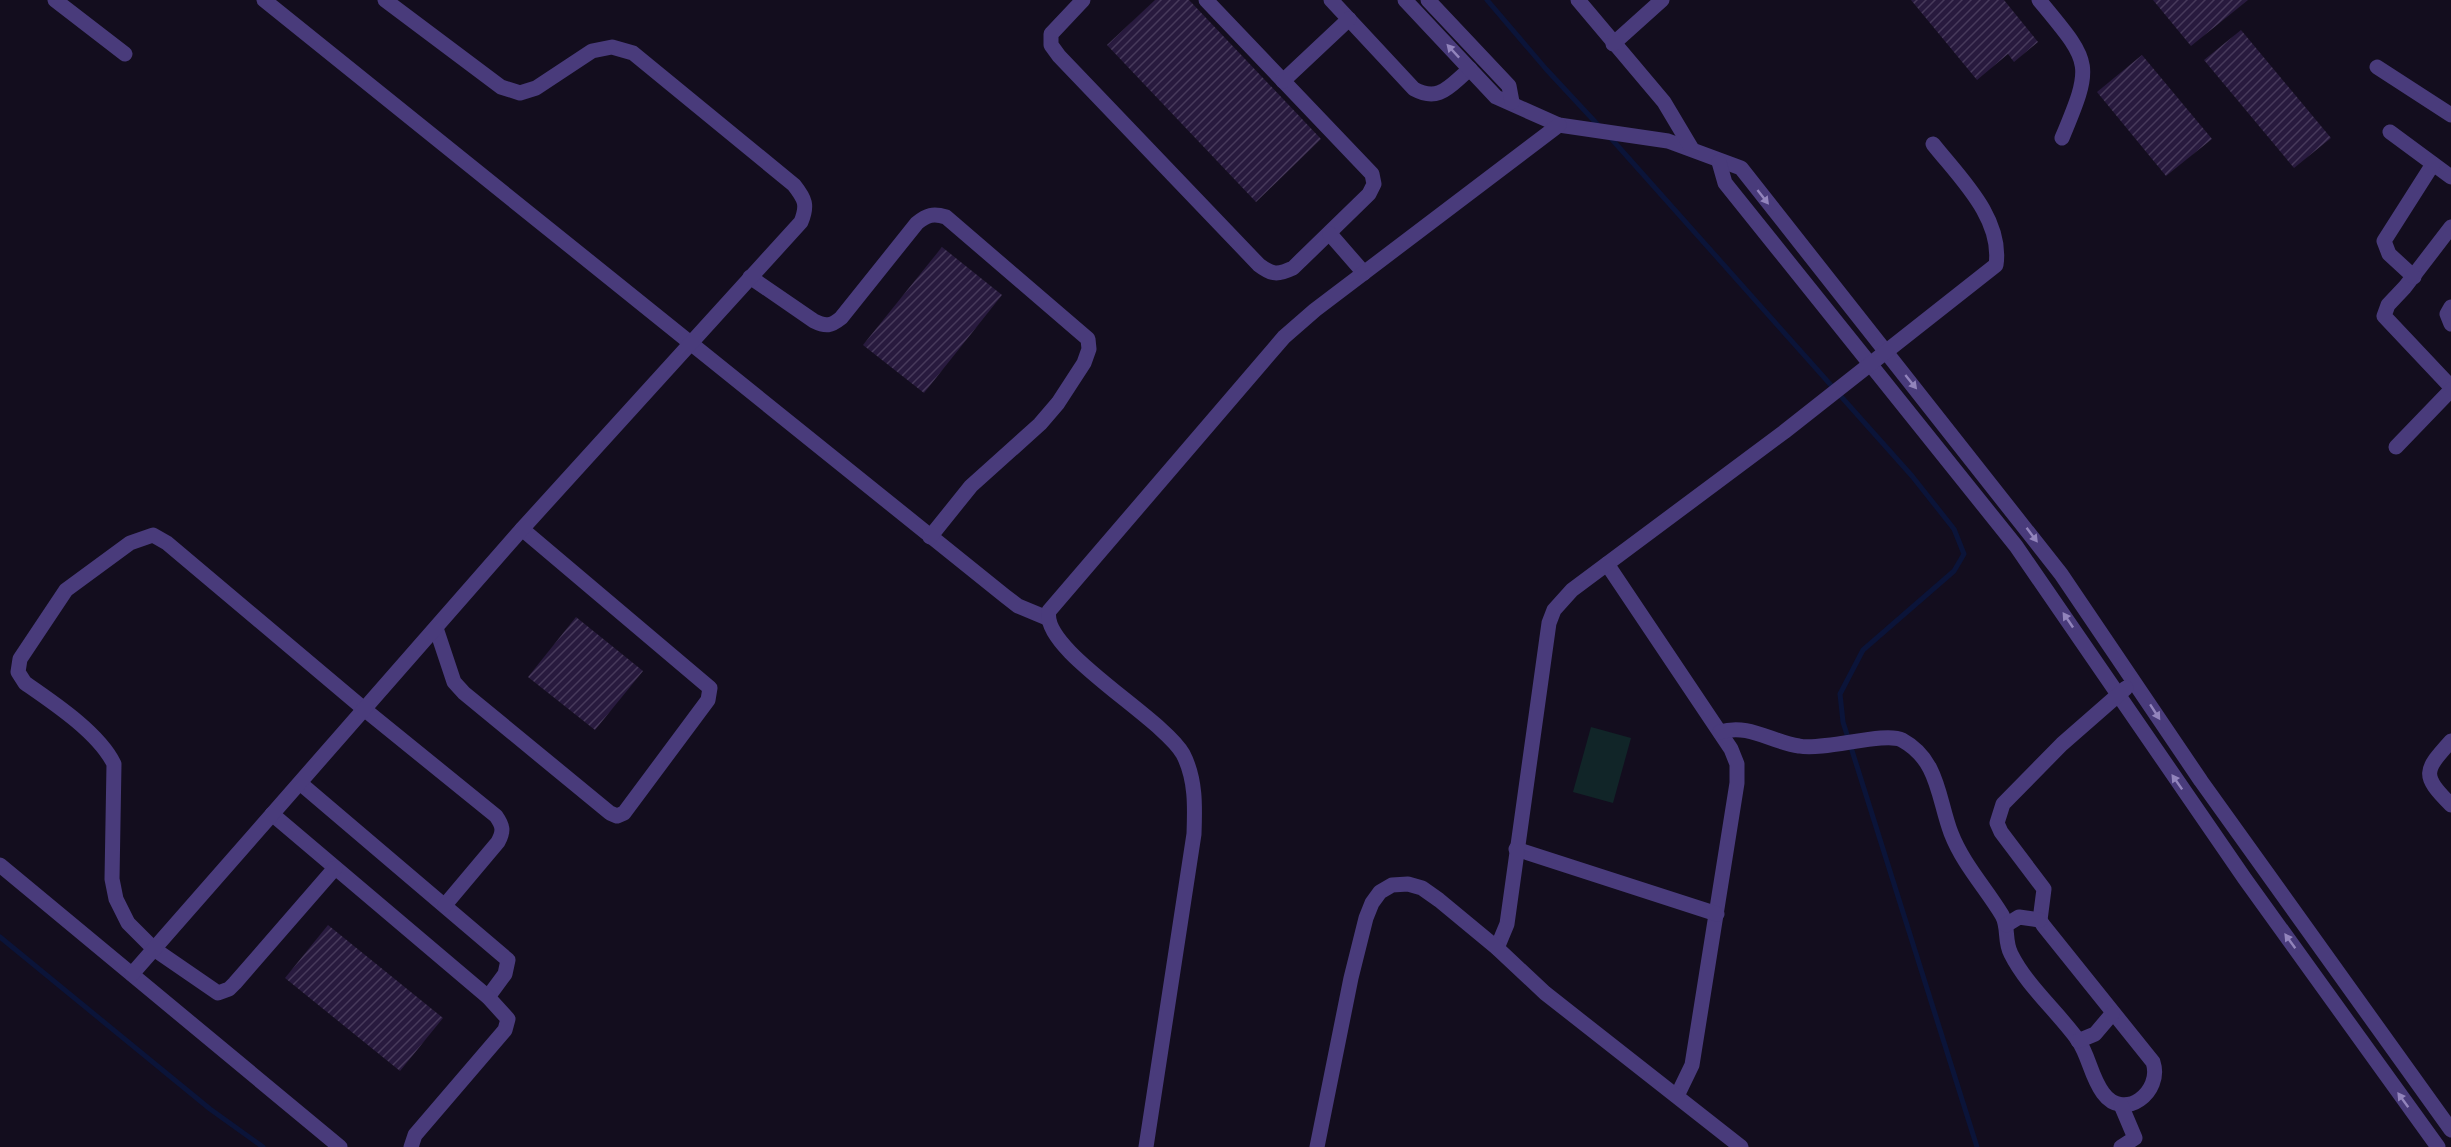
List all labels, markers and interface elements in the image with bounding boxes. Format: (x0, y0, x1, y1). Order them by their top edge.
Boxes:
one-way arrow (1446, 44, 1460, 59)
one-way arrow (1757, 189, 1769, 204)
one-way arrow (1904, 375, 1916, 390)
one-way arrow (2026, 527, 2038, 543)
one-way arrow (2063, 612, 2074, 628)
one-way arrow (2150, 704, 2161, 720)
one-way arrow (2172, 773, 2183, 790)
one-way arrow (2284, 934, 2296, 950)
one-way arrow (2398, 1092, 2410, 1107)

